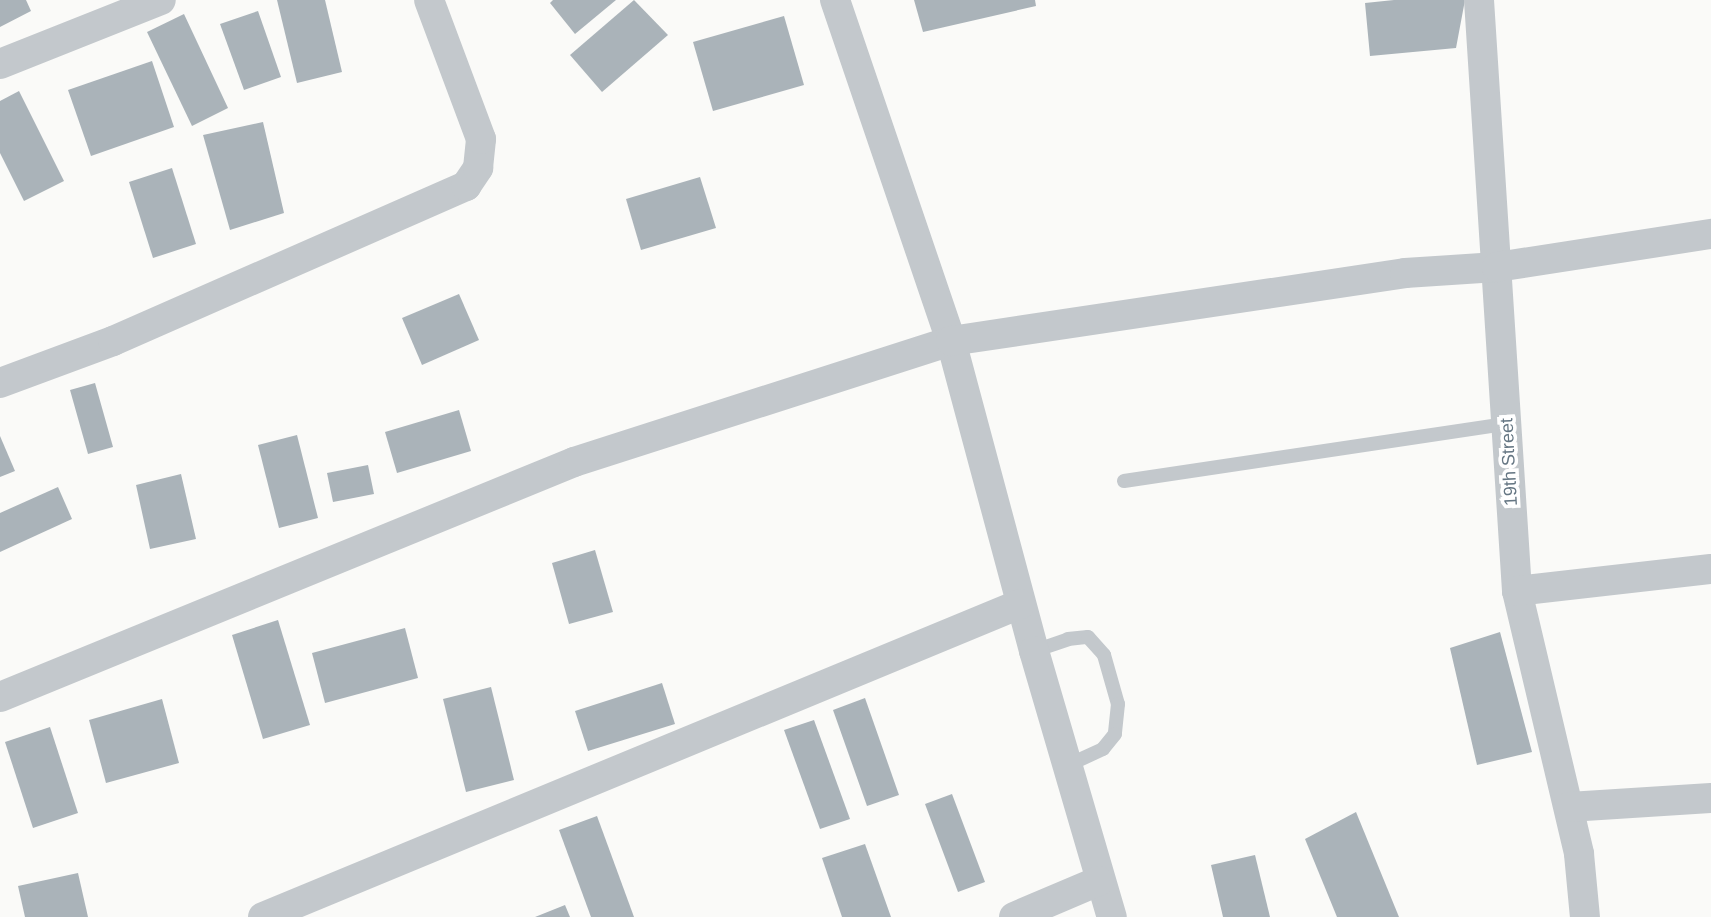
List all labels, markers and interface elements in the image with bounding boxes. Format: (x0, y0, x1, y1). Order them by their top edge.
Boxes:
street label: 19th Street (1496, 417, 1522, 507)

